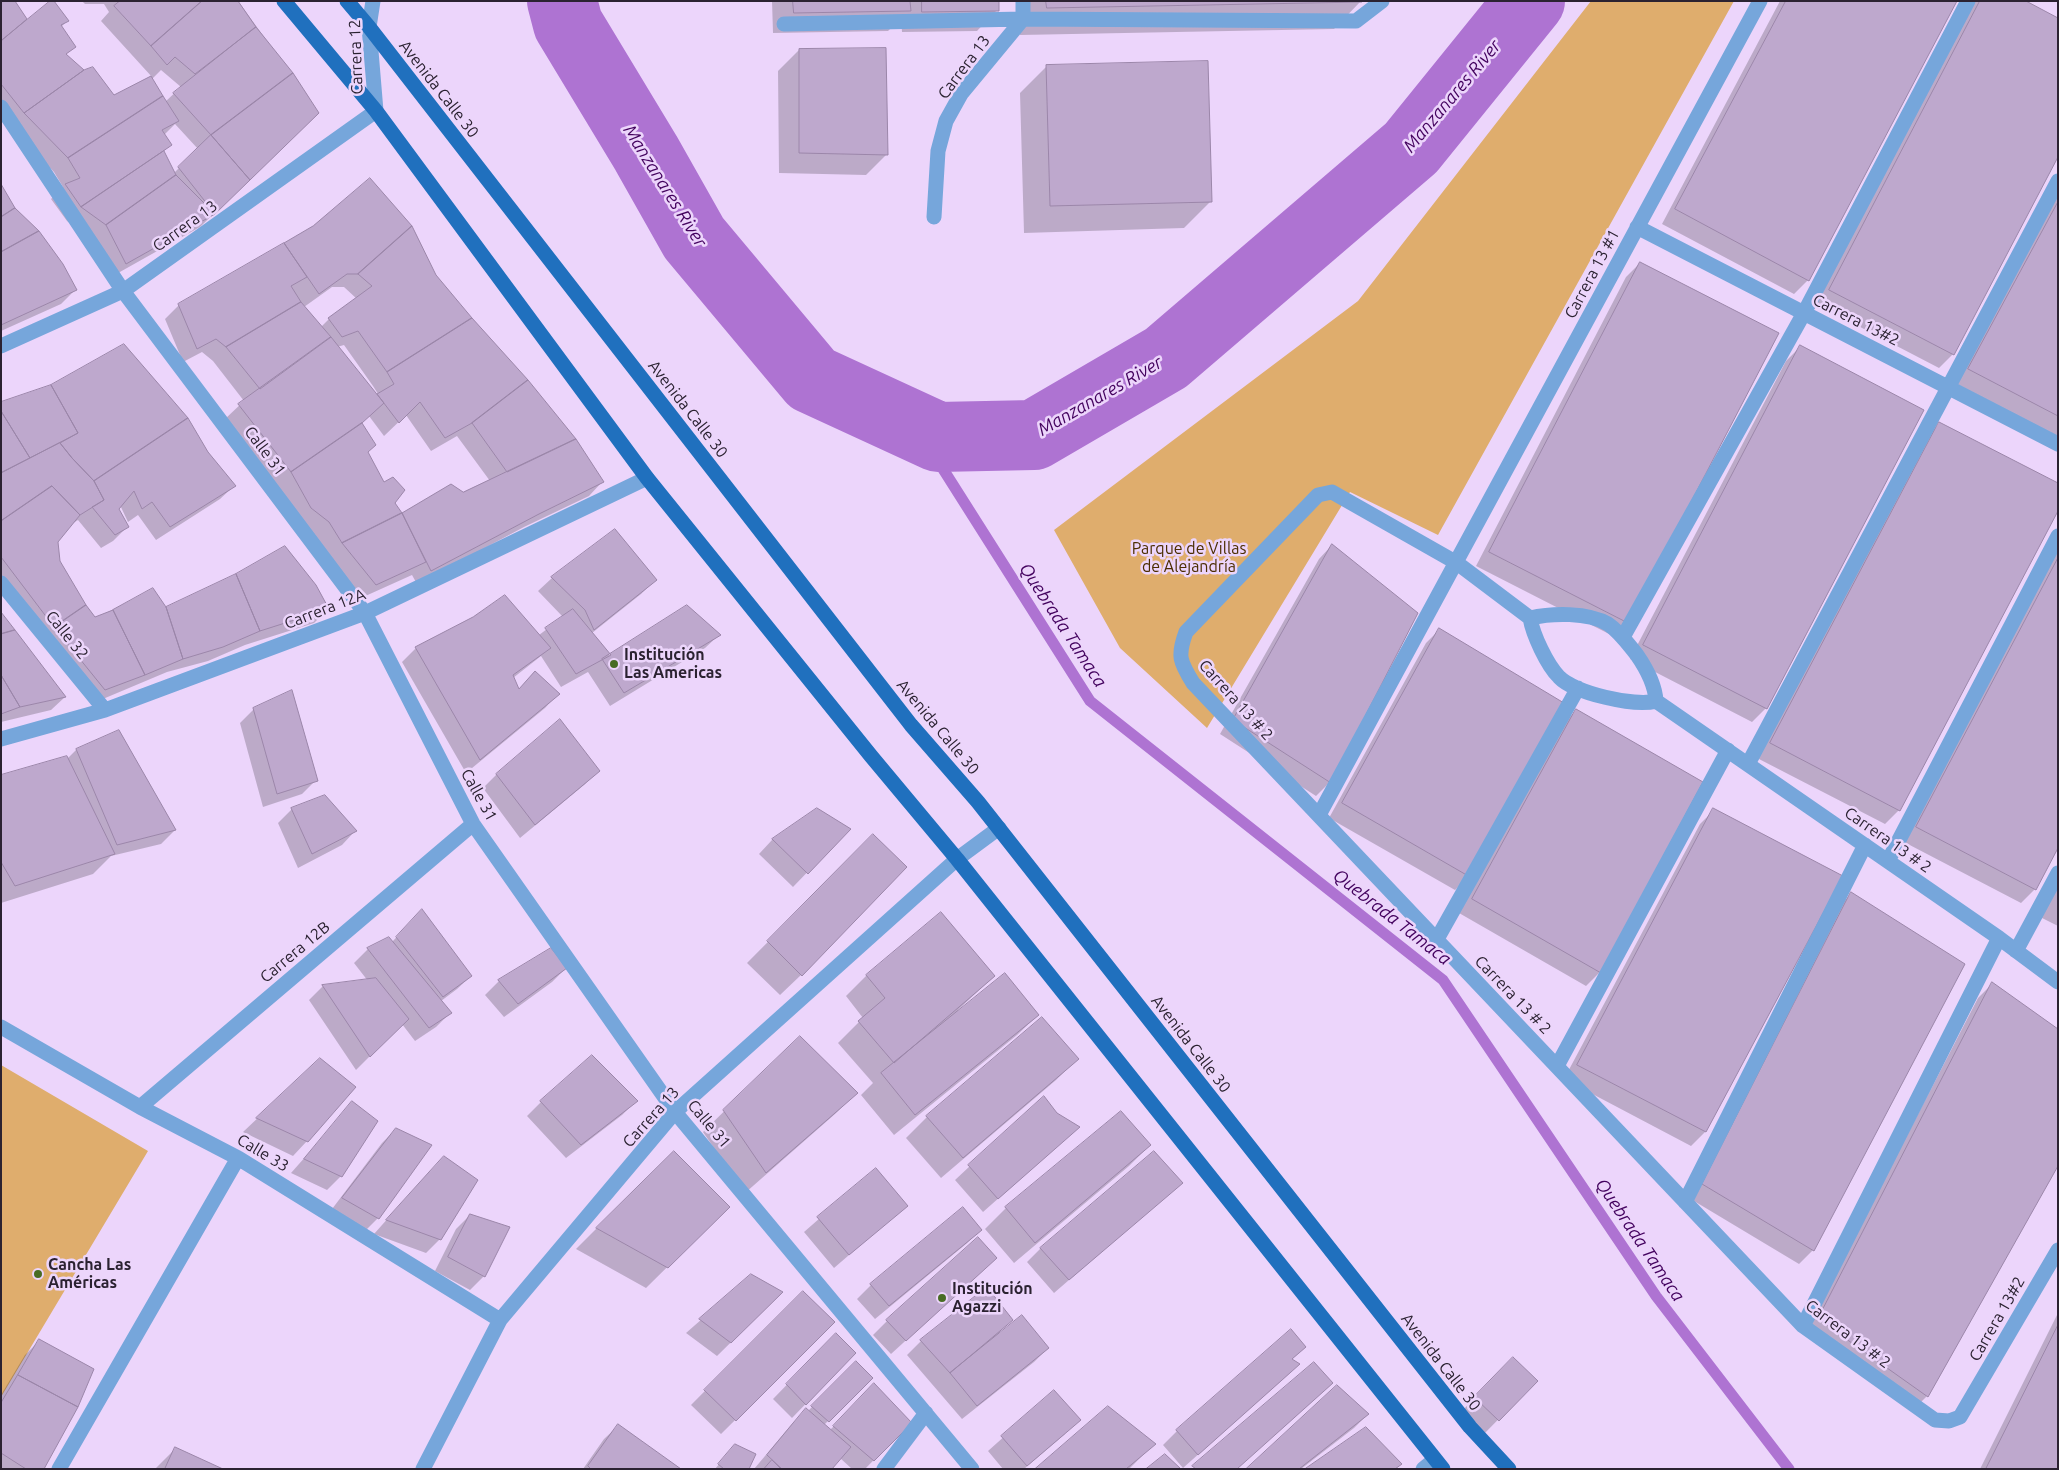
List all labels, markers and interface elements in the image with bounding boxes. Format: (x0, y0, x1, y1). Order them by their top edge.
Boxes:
street label: Carrera 12 (345, 19, 367, 95)
street label: Carrera 13 (934, 31, 994, 103)
water label: Manzanares River (1399, 35, 1505, 157)
street label: Avenida Calle 30 (395, 37, 483, 141)
water label: Manzanares River (619, 121, 711, 251)
street label: Carrera 13 (149, 196, 221, 256)
street label: Carrera 13 #1 (1560, 226, 1624, 322)
street label: Carrera 13#2 (1810, 290, 1902, 350)
water label: Manzanares River (1034, 352, 1166, 440)
street label: Avenida Calle 30 (644, 357, 732, 461)
street label: Calle 31 (240, 422, 290, 480)
park label: Parque de Villas de Alejandría (1132, 539, 1246, 577)
water label: Quebrada Tamaca (1015, 559, 1111, 691)
street label: Carrera 12A (282, 585, 368, 633)
street label: Calle 32 (42, 607, 92, 663)
place label: Institución Las Americas (624, 645, 722, 683)
street label: Carrera 13 # 2 (1195, 656, 1277, 744)
marker: Institución Las Americas (608, 658, 620, 670)
street label: Avenida Calle 30 (893, 676, 983, 778)
street label: Calle 31 (457, 765, 501, 825)
street label: Carrera 13 # 2 (1841, 803, 1935, 877)
water label: Quebrada Tamaca (1329, 864, 1455, 970)
street label: Carrera 12B (256, 917, 334, 987)
street label: Carrera 13 # 2 (1471, 952, 1555, 1038)
street label: Avenida Calle 30 (1147, 992, 1235, 1096)
street label: Carrera 13 (619, 1083, 683, 1151)
street label: Calle 31 (683, 1096, 735, 1152)
street label: Calle 33 (234, 1130, 292, 1176)
water label: Quebrada Tamaca (1591, 1174, 1689, 1306)
place label: Cancha Las Américas (48, 1255, 131, 1293)
marker: Cancha Las Américas (32, 1268, 44, 1280)
street label: Carrera 13#2 (1965, 1273, 2029, 1365)
place label: Institución Agazzi (952, 1279, 1033, 1317)
marker: Institución Agazzi (936, 1292, 948, 1304)
street label: Carrera 13 # 2 (1802, 1296, 1894, 1372)
street label: Avenida Calle 30 (1397, 1310, 1485, 1414)

